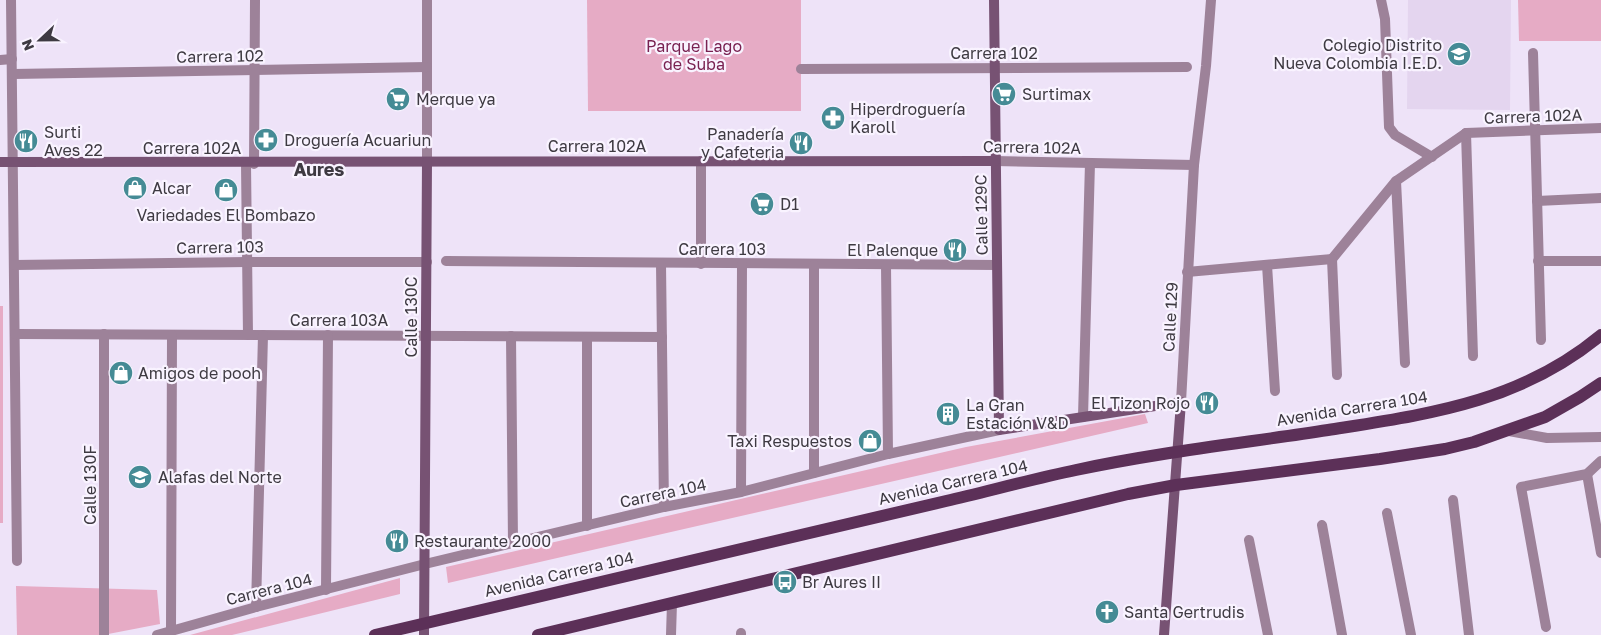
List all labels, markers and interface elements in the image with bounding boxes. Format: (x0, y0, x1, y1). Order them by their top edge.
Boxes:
north arrow (15, 15, 65, 65)
place label: Colegio Distrito Nueva Colombia I.E.D. (1273, 35, 1442, 73)
park label: Parque Lago de Suba (646, 36, 742, 74)
text: N (18, 37, 37, 53)
school or university icon: Colegio Distrito Nueva Colombia I.E.D. (1446, 41, 1472, 67)
street label: Carrera 102 (950, 43, 1038, 63)
street label: Carrera 102 (176, 45, 264, 67)
supermarket icon: Surtimax (991, 81, 1017, 107)
place label: Surtimax (1022, 84, 1091, 104)
supermarket icon: Merque ya (385, 86, 411, 112)
place label: Merque ya (416, 89, 495, 109)
place label: Hiperdroguería Karoll (850, 99, 966, 137)
street label: Carrera 102A (1484, 104, 1583, 128)
pharmacy icon: Hiperdroguería Karoll (820, 105, 846, 131)
place label: Surti Aves 22 (44, 122, 103, 160)
place label: Panadería y Cafeteria (701, 124, 784, 162)
pharmacy icon: Droguería Acuariun (253, 127, 279, 153)
restaurant icon: Surti Aves 22 (13, 128, 39, 154)
place label: Droguería Acuariun (284, 130, 431, 150)
restaurant icon: Panadería y Cafeteria (788, 130, 814, 156)
street label: Carrera 102A (548, 136, 646, 156)
street label: Carrera 102A (983, 136, 1082, 158)
street label: Carrera 102A (143, 138, 241, 158)
district label: Aures (294, 158, 344, 180)
street label: Calle 129C (970, 174, 992, 256)
shop icon: Alcar (122, 175, 148, 201)
shop icon: Variedades El Bombazo (213, 177, 239, 203)
place label: Alcar (152, 178, 191, 198)
supermarket icon: D1 (749, 191, 775, 217)
place label: D1 (780, 194, 799, 214)
place label: Variedades El Bombazo (136, 205, 316, 225)
street label: Carrera 103 (176, 236, 264, 258)
restaurant icon: El Palenque (942, 237, 968, 263)
street label: Carrera 103 (678, 239, 766, 259)
place label: El Palenque (847, 240, 938, 260)
street label: Calle 130C (401, 276, 421, 358)
street label: Calle 129 (1158, 282, 1182, 352)
street label: Carrera 103A (290, 310, 388, 330)
shop icon: Amigos de pooh (108, 360, 134, 386)
place label: Amigos de pooh (138, 363, 261, 383)
street label: Avenida Carrera 104 (1275, 386, 1429, 430)
restaurant icon: El Tizon Rojo (1194, 390, 1220, 416)
place label: El Tizon Rojo (1091, 393, 1190, 413)
place label: La Gran Estación V&D (966, 395, 1069, 433)
building icon: La Gran Estación V&D (935, 401, 961, 427)
shop icon: Taxi Respuestos (857, 428, 883, 454)
place label: Taxi Respuestos (727, 431, 852, 451)
street label: Calle 130F (80, 445, 100, 525)
street label: Avenida Carrera 104 (876, 455, 1030, 509)
school or university icon: Alafas del Norte (127, 464, 153, 490)
place label: Alafas del Norte (158, 467, 282, 487)
street label: Carrera 104 (618, 474, 708, 512)
restaurant icon: Restaurante 2000 (384, 528, 410, 554)
place label: Restaurante 2000 (414, 531, 551, 551)
street label: Avenida Carrera 104 (482, 547, 636, 601)
street label: Carrera 104 (224, 569, 314, 609)
bus stop icon: Br Aures II (772, 569, 798, 595)
place label: Br Aures II (802, 572, 881, 592)
church icon: Santa Gertrudis (1094, 599, 1120, 625)
place label: Santa Gertrudis (1124, 602, 1244, 622)

